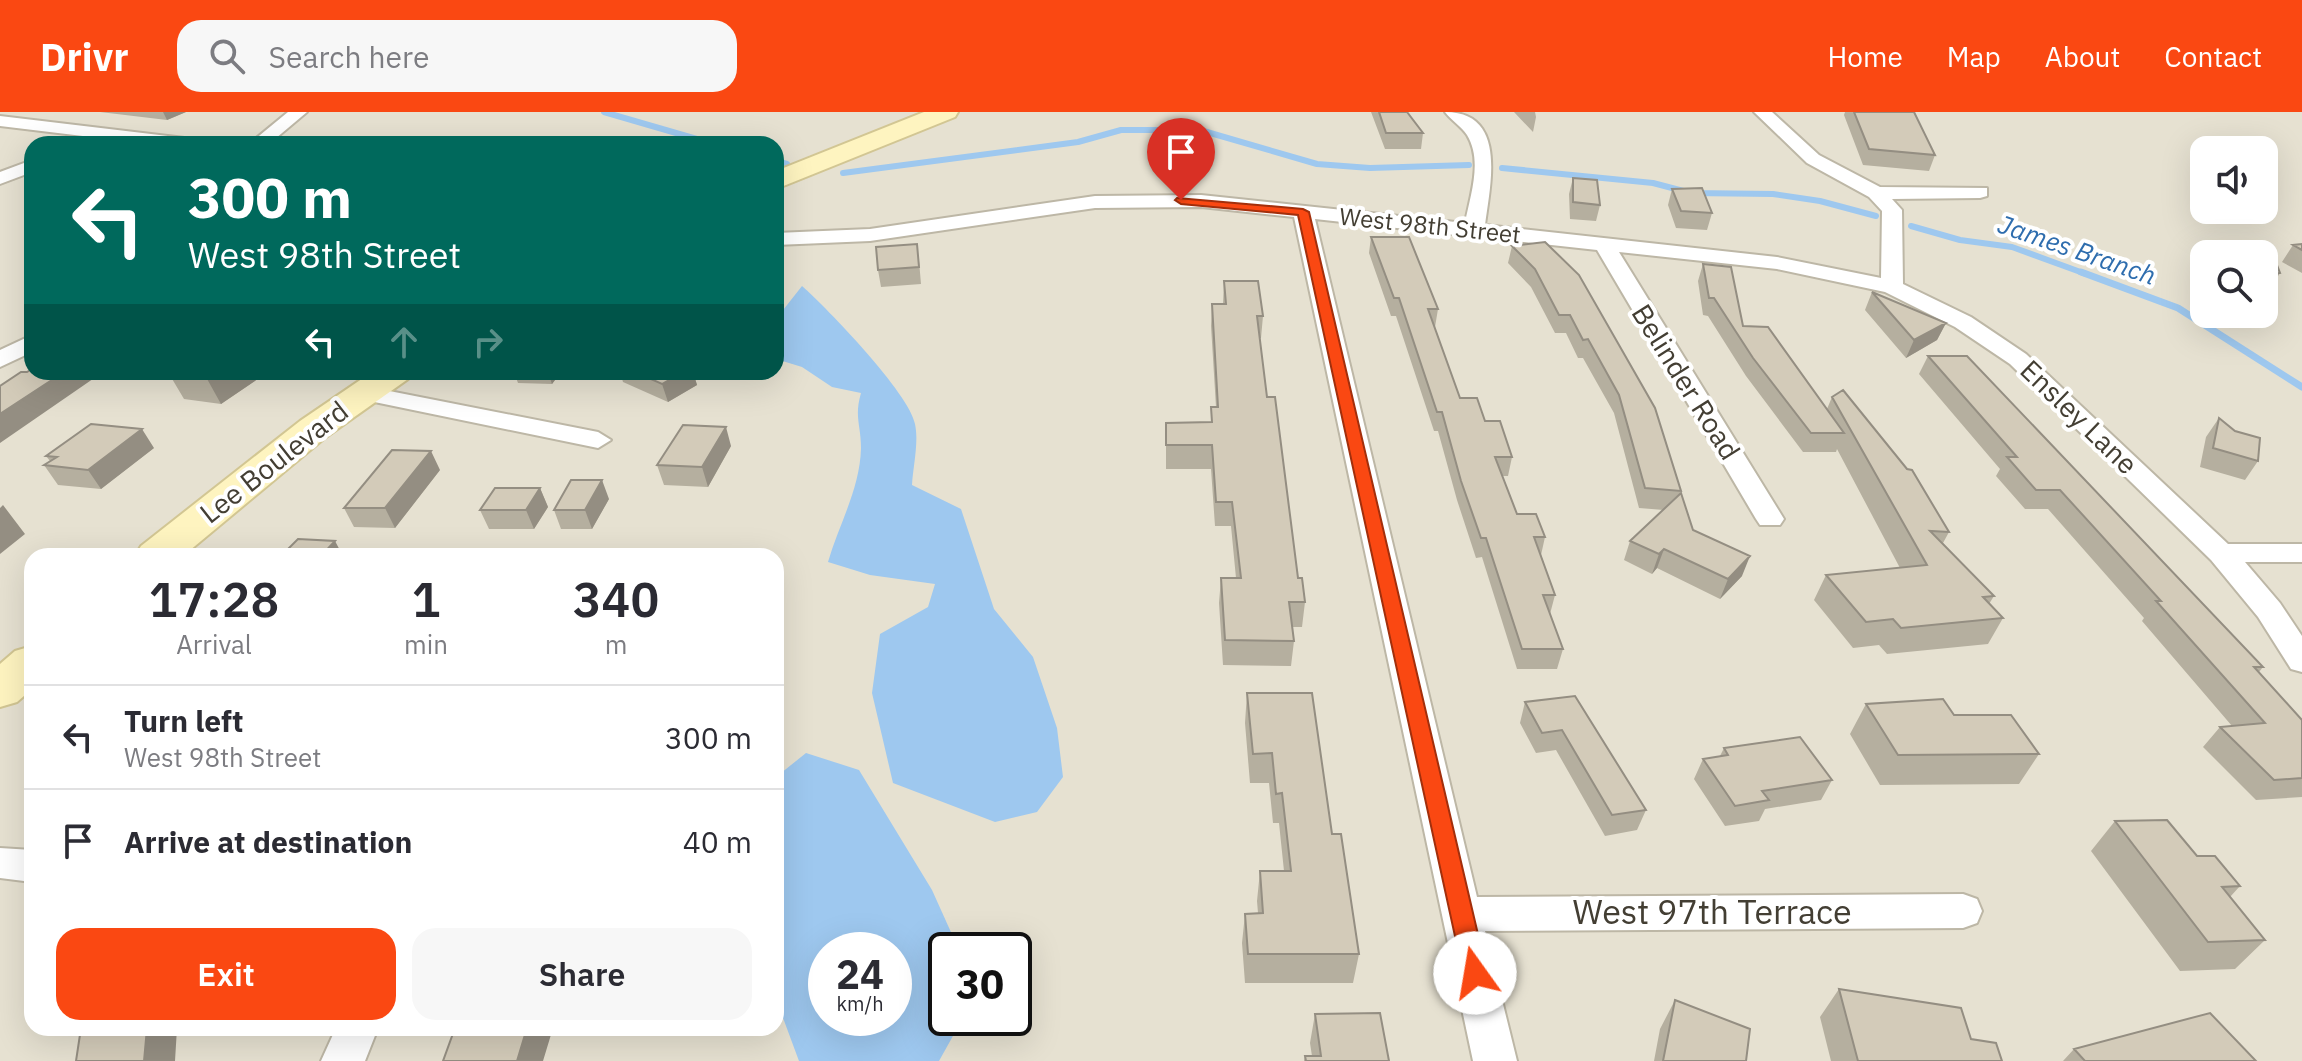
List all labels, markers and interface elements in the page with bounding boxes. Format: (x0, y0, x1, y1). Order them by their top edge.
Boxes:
search box (177, 20, 737, 92)
text: Drivr (40, 32, 129, 81)
icon: search (205, 34, 249, 78)
text: Search here (269, 37, 429, 76)
text: Home (1827, 38, 1903, 75)
text: Map (1947, 38, 2001, 75)
text: About (2045, 38, 2120, 75)
text: Contact (2164, 38, 2262, 75)
pin (1147, 118, 1215, 200)
icon: arrive (1159, 130, 1203, 174)
map controls (2190, 136, 2278, 328)
button: sound (2190, 136, 2278, 224)
text: 300 m (188, 161, 352, 233)
icon: left (56, 168, 160, 272)
street label: West 98th Street (1338, 200, 1522, 250)
water label: James Branch (1994, 206, 2161, 292)
text: West 98th Street (188, 231, 461, 278)
button: search (2190, 240, 2278, 328)
street label: Belinder Road (1624, 297, 1749, 467)
icon: left (298, 320, 342, 364)
icon: ahead (382, 320, 426, 364)
icon: right (466, 320, 510, 364)
street label: Ensley Lane (2013, 351, 2146, 482)
street label: Lee Boulevard (192, 392, 355, 531)
text: 17:28 (149, 568, 279, 630)
text: 1 (412, 568, 440, 630)
text: 340 (573, 568, 659, 630)
text: Arrival (176, 627, 252, 661)
text: min (404, 627, 448, 661)
text: m (605, 627, 627, 661)
text: Turn left (124, 701, 243, 740)
icon: left (56, 715, 100, 759)
text: 300 m (665, 718, 752, 757)
text: West 98th Street (124, 740, 321, 774)
icon: arrive (56, 819, 100, 863)
text: Arrive at destination (124, 822, 412, 861)
text: 40 m (683, 822, 752, 861)
street label: West 97th Terrace (1572, 889, 1852, 933)
button: Exit (56, 928, 396, 1020)
button: Share (412, 928, 752, 1020)
position arrow (1433, 931, 1517, 1015)
speed limit sign: 30 (928, 932, 1032, 1036)
text: 24 (836, 948, 884, 1000)
text: km/h (836, 990, 884, 1017)

